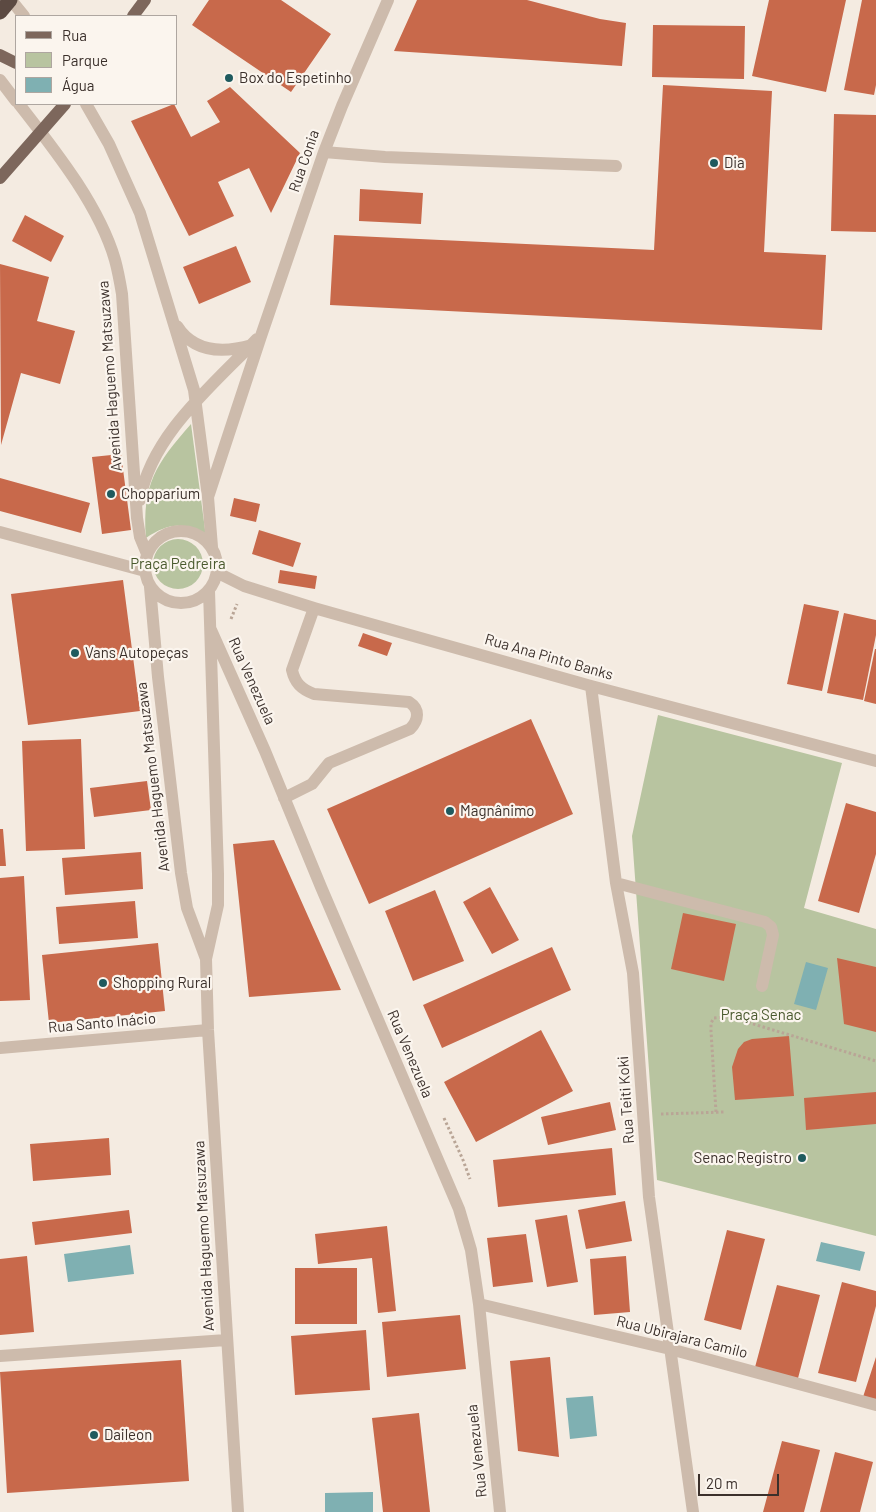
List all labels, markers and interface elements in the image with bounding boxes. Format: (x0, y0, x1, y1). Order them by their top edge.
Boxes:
legend (15, 15, 178, 105)
text: Rua (62, 26, 87, 44)
text: Parque (62, 51, 108, 69)
place label: Box do Espetinho (239, 69, 352, 87)
marker: Box do Espetinho (223, 72, 235, 84)
text: Água (62, 76, 95, 94)
street label: Rua Conia (285, 127, 323, 195)
place label: Dia (724, 154, 745, 172)
marker: Dia (708, 157, 720, 169)
street label: Avenida Haguemo Matsuzawa (94, 280, 126, 472)
place label: Chopparium (121, 485, 200, 503)
marker: Chopparium (105, 488, 117, 500)
park label: Praça Pedreira (130, 555, 226, 573)
street label: Rua Ana Pinto Banks (483, 630, 615, 684)
street label: Rua Venezuela (225, 635, 279, 727)
place label: Vans Autopeças (85, 644, 188, 662)
marker: Vans Autopeças (69, 647, 81, 659)
street label: Avenida Haguemo Matsuzawa (132, 681, 174, 873)
place label: Magnânimo (460, 802, 535, 820)
marker: Magnânimo (444, 805, 456, 817)
place label: Shopping Rural (113, 974, 211, 992)
marker: Shopping Rural (97, 977, 109, 989)
park label: Praça Senac (721, 1006, 801, 1024)
street label: Rua Venezuela (383, 1007, 437, 1101)
street label: Rua Santo Inácio (47, 1009, 157, 1037)
street label: Rua Teiti Koki (614, 1056, 638, 1144)
street label: Avenida Haguemo Matsuzawa (190, 1140, 218, 1332)
place label: Senac Registro (693, 1149, 792, 1167)
marker: Senac Registro (796, 1152, 808, 1164)
street label: Rua Ubirajara Camilo (614, 1312, 750, 1362)
street label: Rua Venezuela (463, 1403, 491, 1499)
place label: Daileon (104, 1426, 152, 1444)
marker: Daileon (88, 1429, 100, 1441)
scale bar (701, 1464, 782, 1496)
text: 20 m (706, 1474, 738, 1492)

